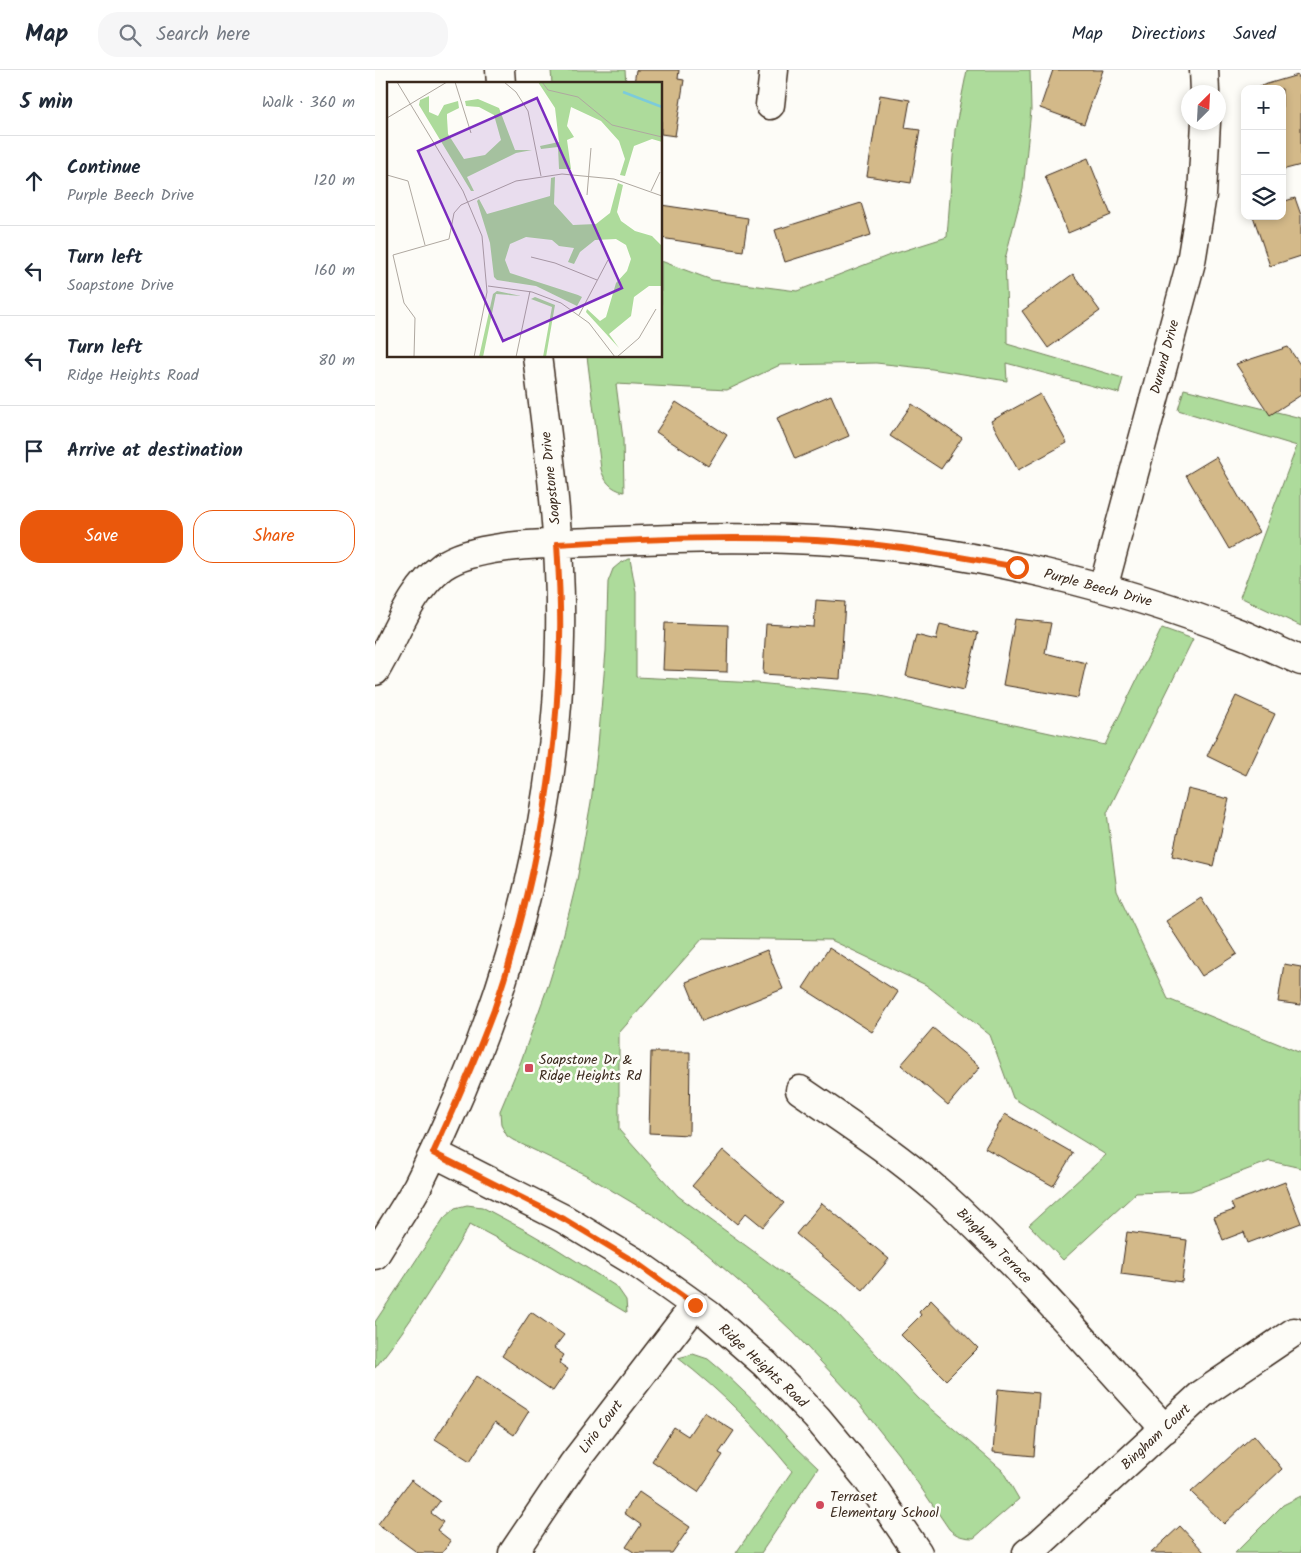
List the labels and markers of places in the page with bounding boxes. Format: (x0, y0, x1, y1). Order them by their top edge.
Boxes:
place label: Soapstone Dr & Ridge Heights Rd (539, 1049, 642, 1087)
marker: Soapstone Dr & Ridge Heights Rd (523, 1062, 535, 1074)
place label: Terraset Elementary School (830, 1486, 939, 1524)
marker: Terraset Elementary School (814, 1499, 826, 1511)

